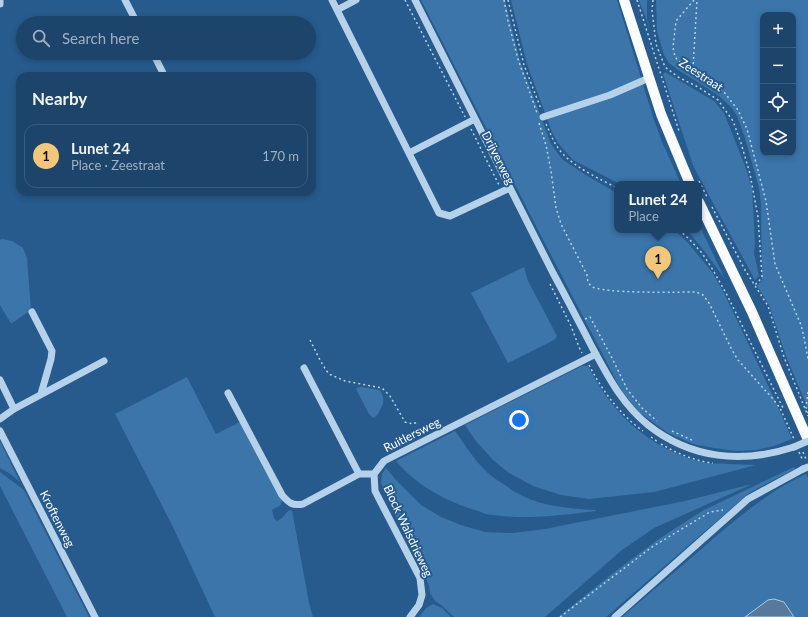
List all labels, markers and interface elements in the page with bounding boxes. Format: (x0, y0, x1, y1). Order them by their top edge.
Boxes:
map controls (760, 12, 796, 156)
button: + (760, 12, 796, 48)
search box (16, 16, 316, 60)
icon: search (30, 27, 52, 49)
text: Search here (62, 29, 139, 47)
button: − (760, 48, 796, 84)
street label: Zeestraat (676, 55, 727, 95)
button: locate (760, 84, 796, 120)
text: Nearby (32, 88, 87, 109)
button: layers (760, 120, 796, 156)
street label: Drijverweg (479, 129, 518, 187)
text: Lunet 24 (71, 139, 130, 157)
text: 1 (42, 148, 50, 164)
text: 170 m (262, 148, 299, 164)
text: Place · Zeestraat (71, 157, 165, 173)
popup (614, 181, 702, 233)
text: Lunet 24 (629, 190, 687, 208)
text: Place (629, 208, 659, 224)
pin: 1 (645, 246, 671, 279)
your location (509, 410, 529, 430)
street label: Ruitlersweg (381, 414, 443, 455)
street label: Block Walsdrieweg (381, 482, 436, 579)
street label: Kroftenweg (37, 488, 78, 550)

